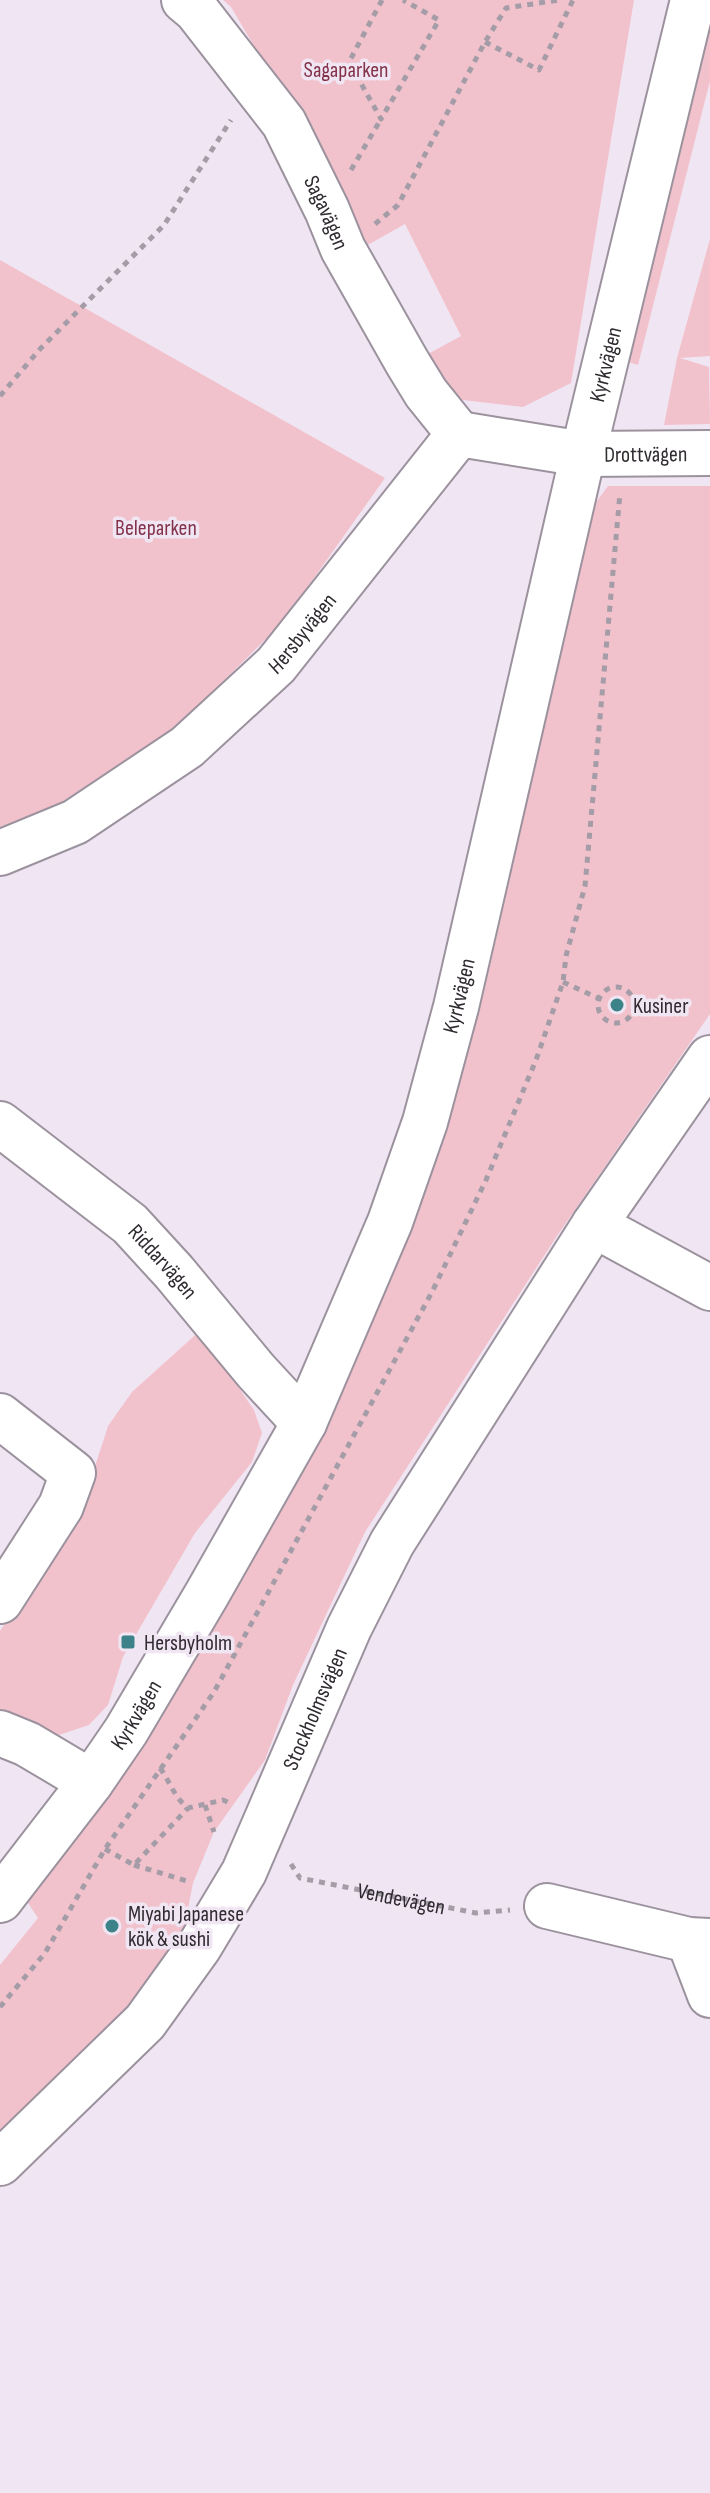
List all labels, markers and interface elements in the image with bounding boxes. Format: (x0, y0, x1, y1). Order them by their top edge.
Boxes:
park label: Sagaparken (303, 57, 389, 84)
street label: Sagavägen (297, 171, 354, 254)
street label: Kyrkvägen (584, 324, 628, 405)
street label: Drottvägen (604, 441, 687, 469)
park label: Beleparken (115, 515, 197, 542)
street label: Hersbyvägen (263, 588, 343, 680)
street label: Kyrkvägen (438, 956, 482, 1036)
place label: Kusiner (633, 993, 688, 1020)
marker: Kusiner (608, 996, 626, 1014)
street label: Riddarvägen (122, 1219, 203, 1305)
place label: Hersbyholm (144, 1630, 232, 1657)
marker: Hersbyholm (119, 1633, 137, 1651)
street label: Stockholmsvägen (277, 1644, 354, 1775)
street label: Kyrkvägen (105, 1676, 168, 1755)
street label: Vendevägen (355, 1878, 447, 1922)
place label: Miyabi Japanese kök & sushi (128, 1901, 244, 1953)
marker: Miyabi Japanese kök & sushi (103, 1917, 121, 1935)

